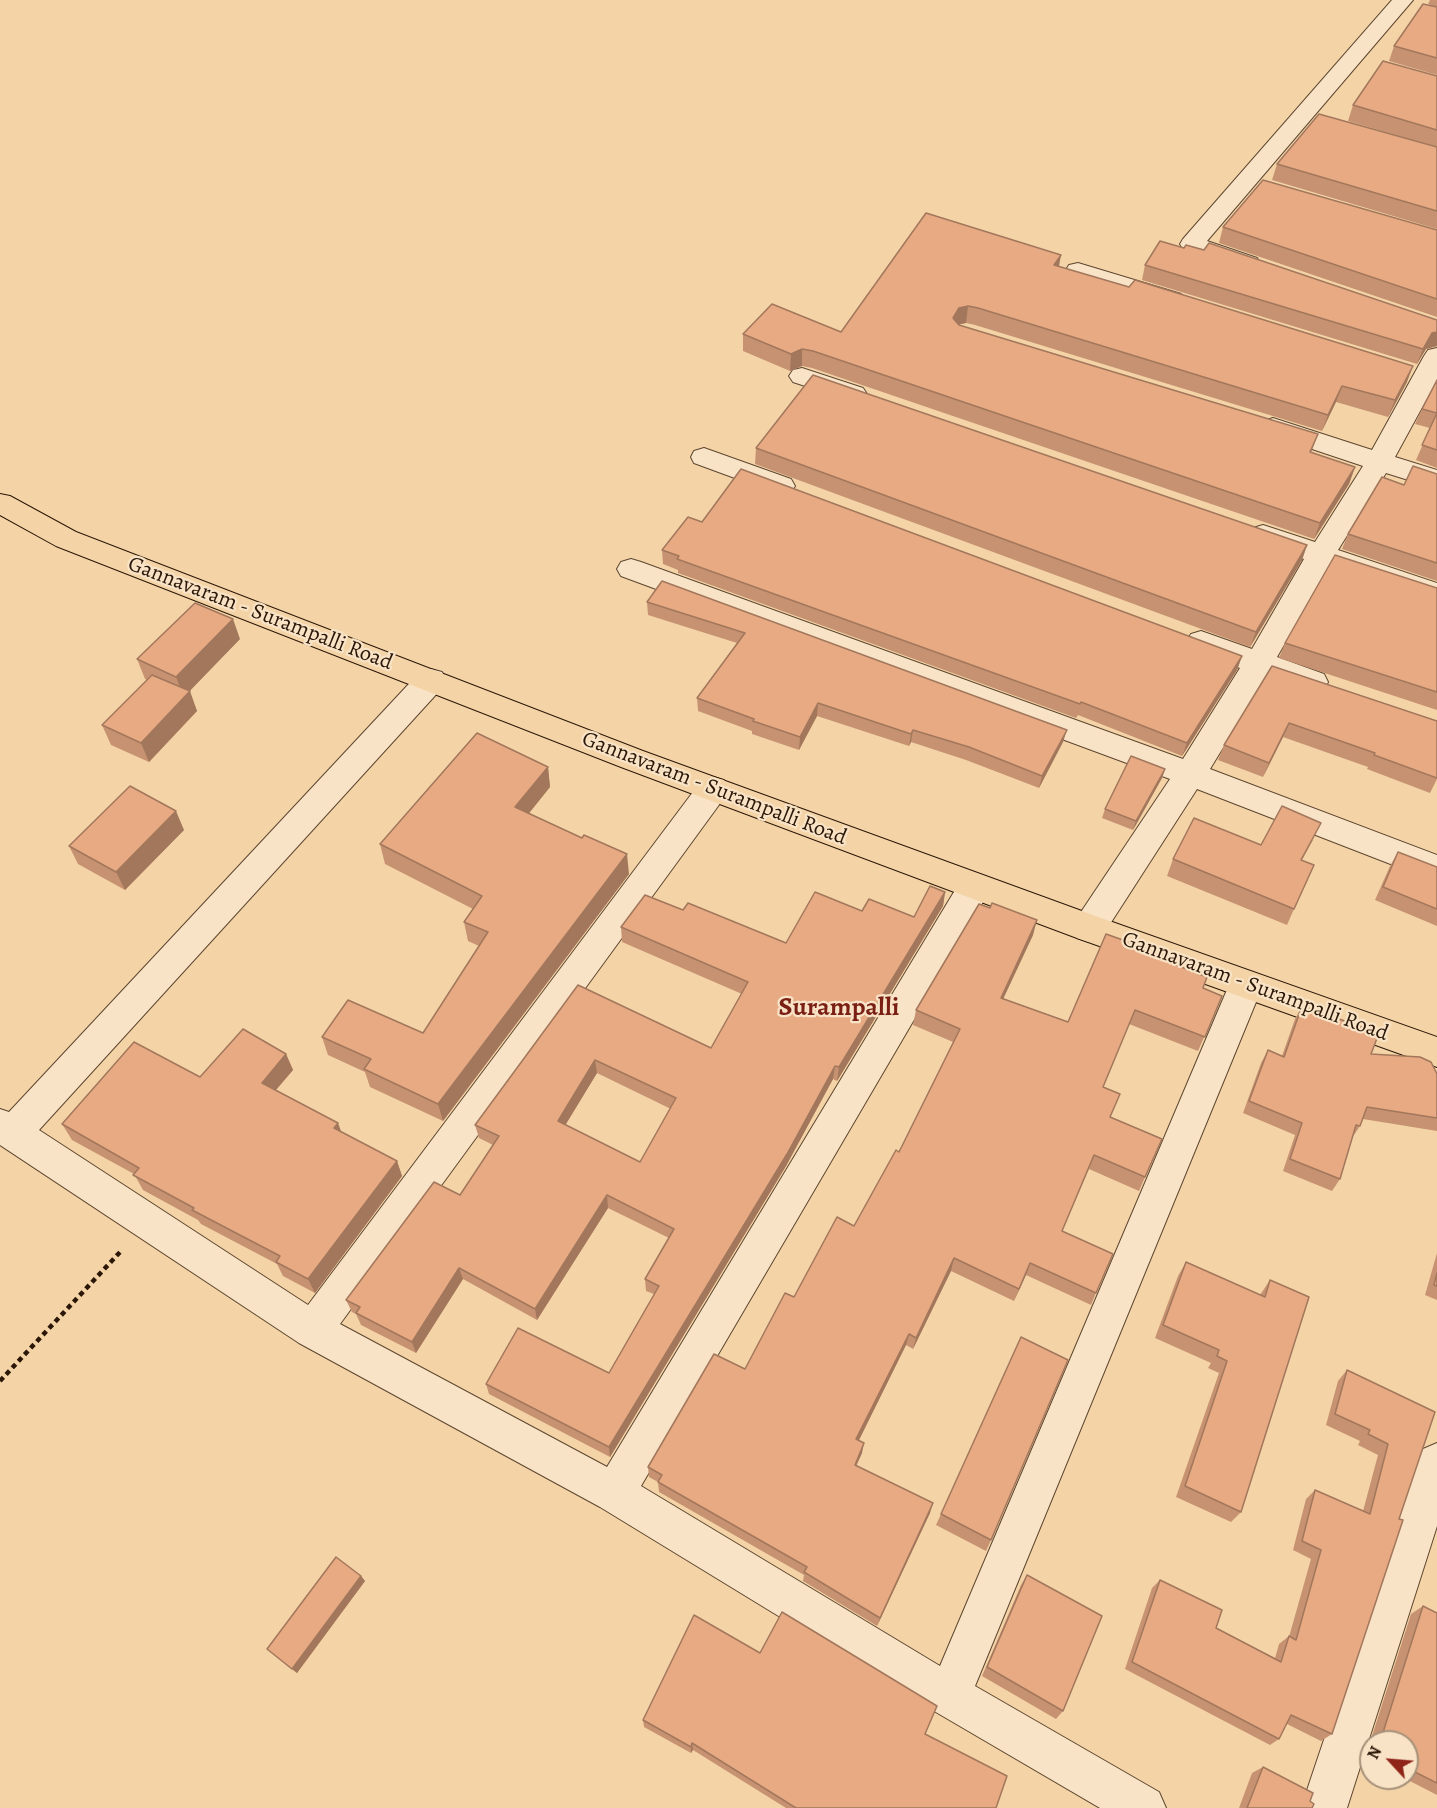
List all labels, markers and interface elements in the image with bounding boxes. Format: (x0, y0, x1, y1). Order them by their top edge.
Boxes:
street label: Gannavaram - Surampalli Road (124, 551, 396, 677)
street label: Gannavaram - Surampalli Road (578, 726, 850, 852)
street label: Gannavaram - Surampalli Road (1118, 926, 1392, 1048)
district label: Surampalli (779, 993, 899, 1025)
north arrow (1359, 1730, 1419, 1790)
text: N (1362, 1743, 1387, 1763)

